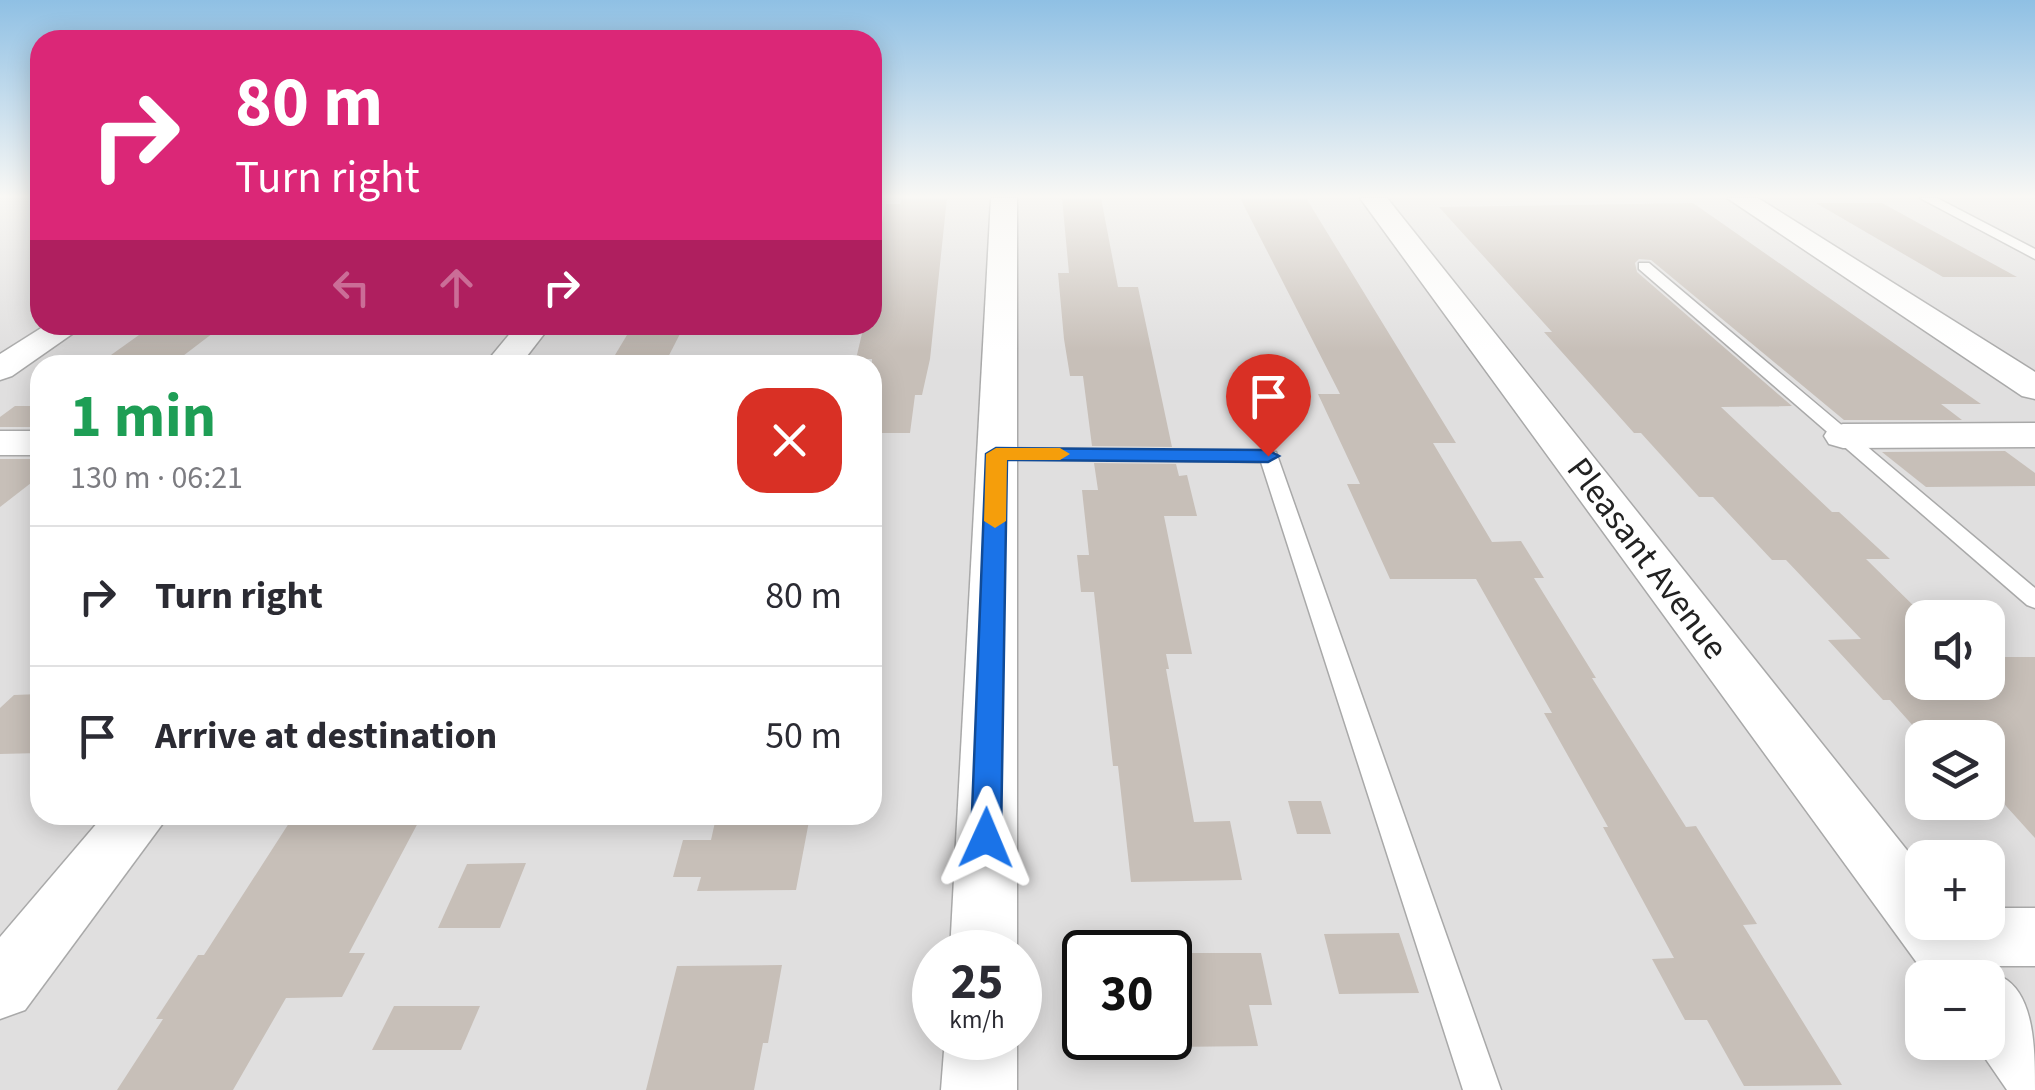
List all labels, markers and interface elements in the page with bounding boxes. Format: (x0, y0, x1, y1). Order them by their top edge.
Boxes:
text: 80 m (235, 53, 383, 153)
icon: right (70, 70, 200, 200)
text: Turn right (235, 146, 420, 210)
icon: left (324, 260, 379, 315)
icon: ahead (429, 260, 484, 315)
icon: right (534, 260, 589, 315)
pin (1226, 354, 1311, 457)
icon: arrive (1241, 369, 1296, 424)
text: 1 min (70, 375, 216, 460)
button: close (737, 388, 842, 493)
street label: Pleasant Avenue (1555, 447, 1740, 670)
text: 130 m · 06:21 (70, 455, 243, 501)
icon: right (70, 569, 125, 624)
text: Turn right (155, 569, 323, 623)
text: 80 m (765, 569, 842, 623)
map controls (1905, 600, 2005, 1060)
button: sound (1905, 600, 2005, 700)
icon: arrive (70, 709, 125, 764)
text: Arrive at destination (155, 709, 497, 763)
text: 50 m (765, 709, 842, 763)
button: layers (1905, 720, 2005, 820)
position arrow (934, 786, 1038, 890)
button: + (1905, 840, 2005, 940)
speed limit sign: 30 (1062, 930, 1192, 1060)
text: 25 (951, 947, 1003, 1018)
button: − (1905, 960, 2005, 1060)
text: km/h (949, 1002, 1005, 1038)

